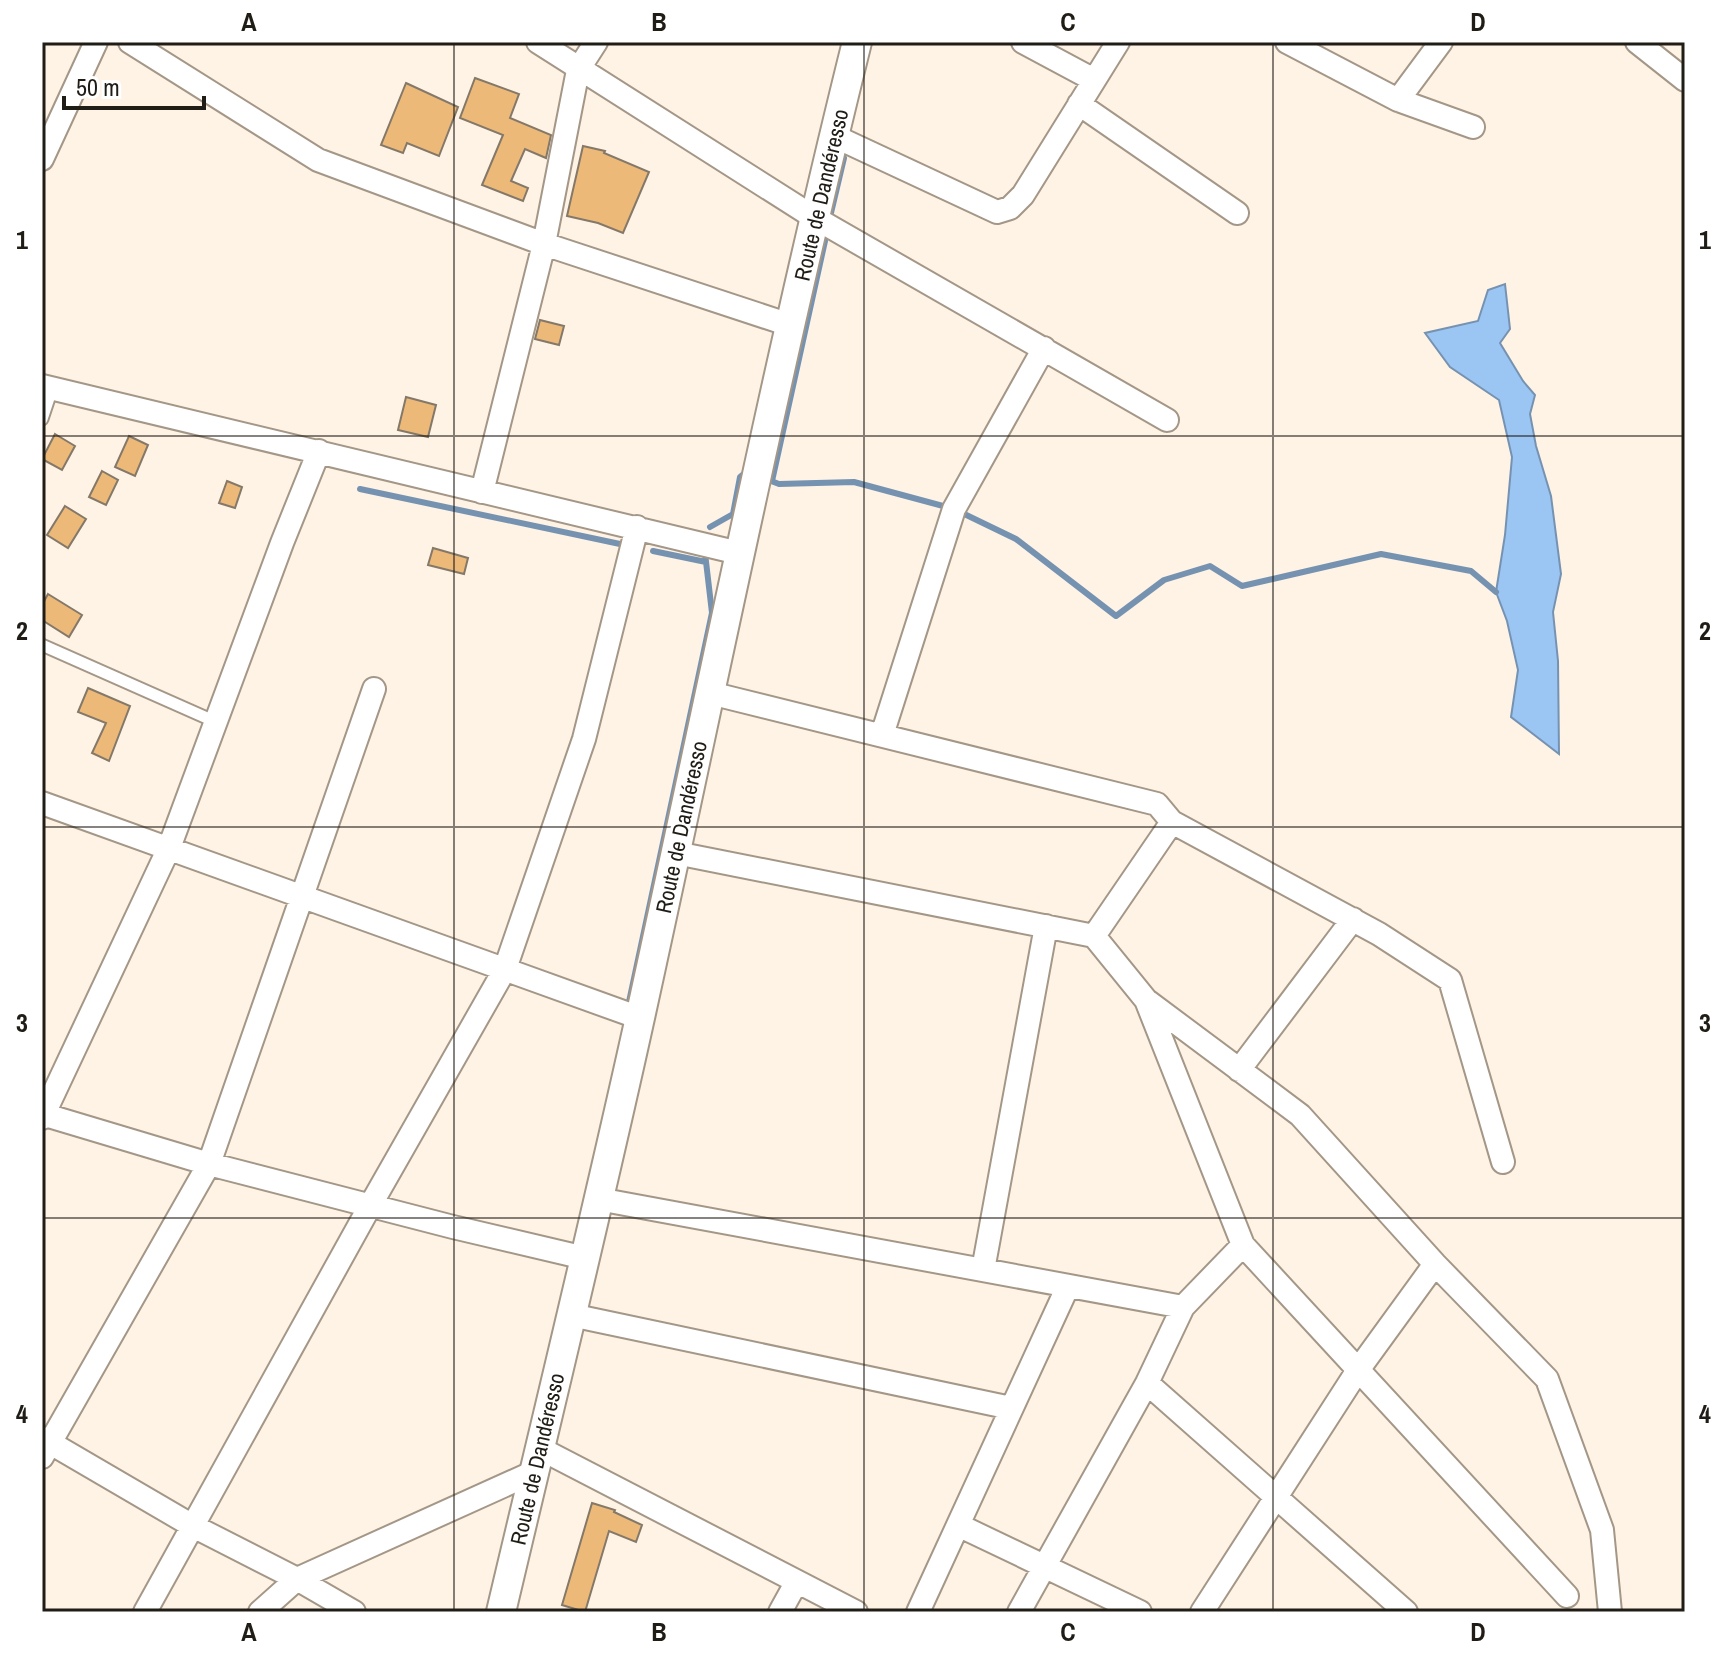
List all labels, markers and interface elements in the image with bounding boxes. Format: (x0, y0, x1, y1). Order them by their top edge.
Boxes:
text: A (241, 4, 257, 39)
text: B (651, 4, 667, 39)
text: C (1060, 4, 1076, 39)
text: D (1470, 4, 1486, 39)
scale bar (64, 60, 204, 110)
text: 50 m (76, 71, 120, 103)
street label: Route de Dandéresso (787, 106, 855, 284)
text: 1 (16, 222, 28, 257)
text: 1 (1699, 222, 1711, 257)
text: 2 (16, 613, 28, 648)
text: 2 (1699, 613, 1711, 648)
street label: Route de Dandéresso (648, 738, 714, 916)
text: 3 (16, 1005, 28, 1040)
text: 3 (1699, 1005, 1711, 1040)
street label: Route de Dandéresso (503, 1370, 571, 1548)
text: 4 (16, 1396, 28, 1431)
text: 4 (1699, 1396, 1711, 1431)
text: A (241, 1614, 257, 1649)
text: B (651, 1614, 667, 1649)
text: C (1060, 1614, 1076, 1649)
text: D (1470, 1614, 1486, 1649)

